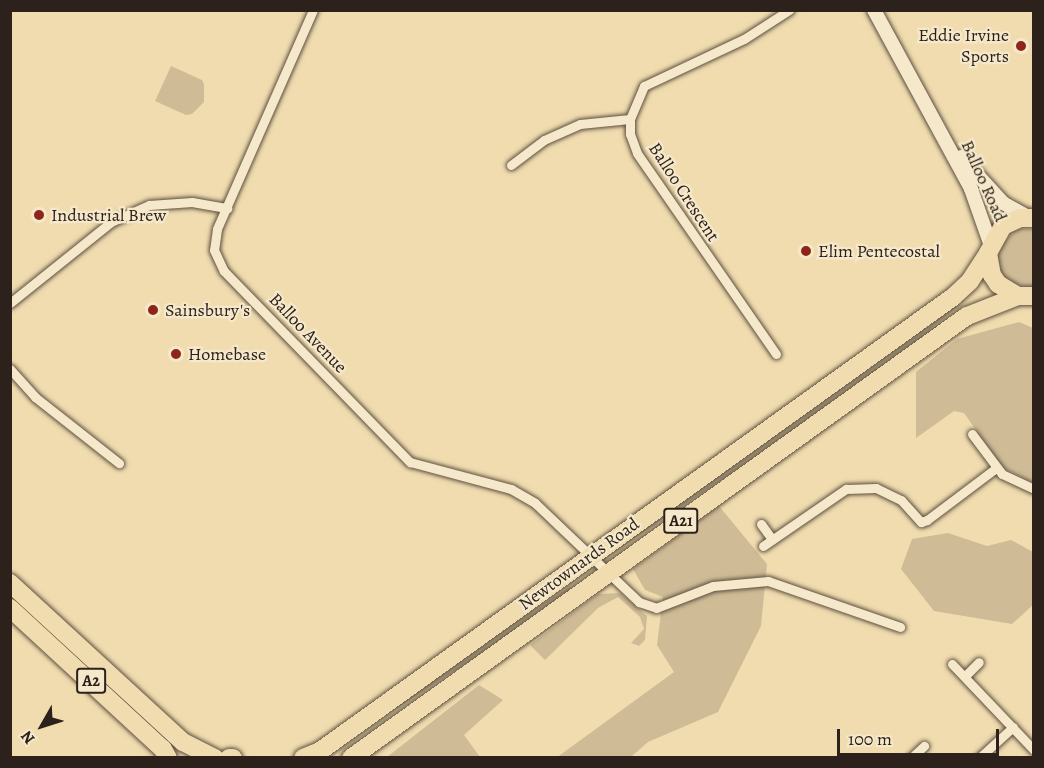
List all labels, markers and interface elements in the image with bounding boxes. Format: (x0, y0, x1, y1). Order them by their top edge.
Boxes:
place label: Eddie Irvine Sports (918, 25, 1009, 68)
marker: Eddie Irvine Sports (1014, 39, 1028, 53)
street label: Balloo Road (956, 137, 1012, 225)
street label: Balloo Crescent (644, 138, 724, 246)
place label: Industrial Brew (51, 204, 166, 226)
marker: Industrial Brew (32, 208, 46, 222)
place label: Elim Pentecostal (818, 240, 940, 262)
marker: Elim Pentecostal (799, 244, 813, 258)
street label: Balloo Avenue (264, 288, 352, 378)
place label: Sainsbury's (165, 299, 250, 321)
marker: Sainsbury's (146, 303, 160, 317)
place label: Homebase (188, 343, 266, 365)
marker: Homebase (169, 347, 183, 361)
road number: A21 (663, 508, 699, 534)
street label: Newtownards Road (515, 513, 643, 615)
road number: A2 (76, 668, 106, 694)
north arrow (12, 696, 72, 756)
scale bar (840, 717, 1002, 755)
text: N (16, 726, 40, 749)
text: 100 m (848, 727, 892, 751)

